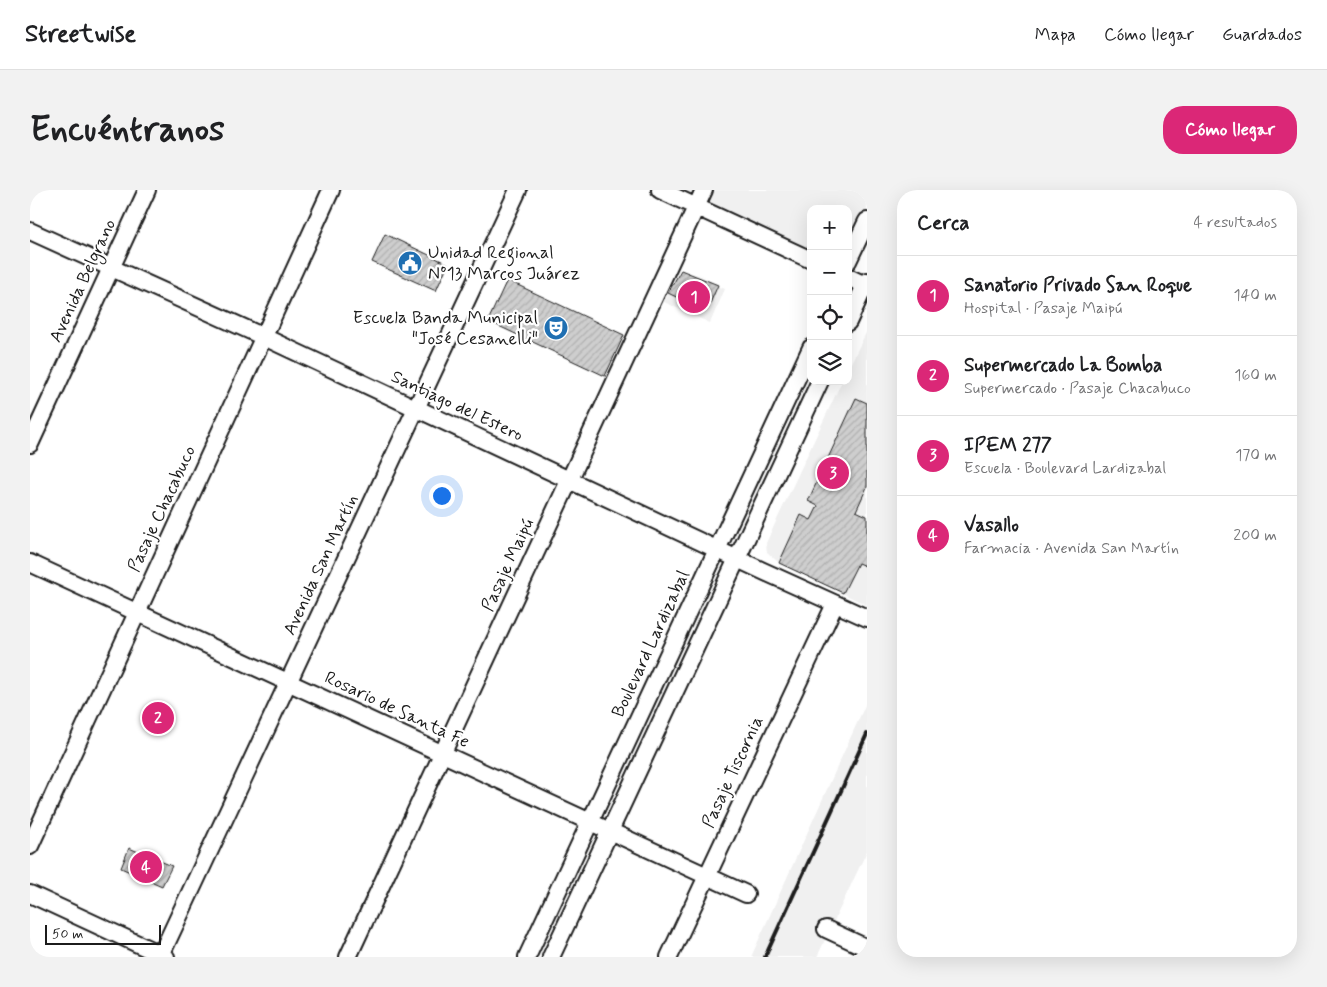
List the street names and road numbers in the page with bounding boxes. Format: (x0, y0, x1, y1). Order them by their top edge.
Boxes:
street label: Avenida Belgrano (44, 215, 123, 347)
street label: Santiago del Estero (387, 365, 527, 447)
street label: Pasaje Chacabuco (122, 442, 202, 576)
street label: Avenida San Martín (278, 491, 364, 639)
street label: Pasaje Maipú (476, 515, 540, 615)
street label: Boulevard Lardizabal (606, 567, 696, 721)
street label: Rosario de Santa Fe (321, 666, 473, 754)
street label: Pasaje Tiscornia (697, 712, 769, 832)

